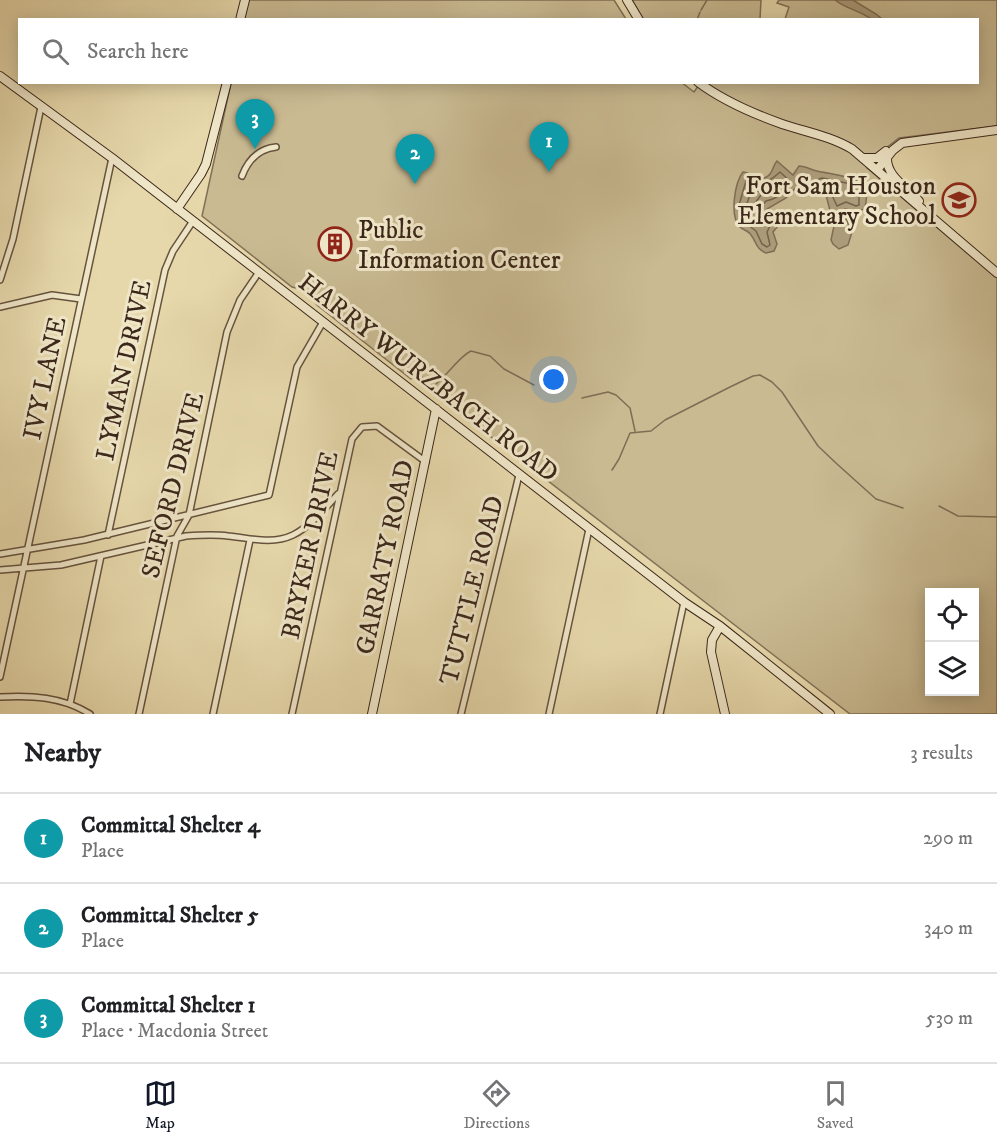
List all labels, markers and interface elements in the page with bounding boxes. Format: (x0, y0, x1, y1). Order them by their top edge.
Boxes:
search box (18, 18, 979, 84)
icon: search (39, 35, 72, 68)
text: Search here (87, 38, 189, 65)
pin: 3 (236, 100, 274, 149)
pin: 1 (530, 122, 568, 172)
pin: 2 (396, 134, 434, 184)
place label: Fort Sam Houston Elementary School (737, 170, 936, 233)
school or university icon: Fort Sam Houston Elementary School (941, 182, 977, 218)
place label: Public Information Center (358, 214, 561, 277)
building icon: Public Information Center (317, 226, 353, 262)
street label: HARRY WURZBACH ROAD (291, 266, 565, 490)
street label: LYMAN DRIVE (89, 277, 160, 464)
street label: IVY LANE (16, 314, 75, 443)
your location (539, 365, 568, 394)
street label: SEFORD DRIVE (134, 389, 212, 582)
street label: BRYKER DRIVE (274, 448, 347, 642)
street label: GARRATY ROAD (349, 457, 422, 658)
street label: TUTTLE ROAD (433, 492, 512, 688)
map controls (925, 588, 979, 696)
button: locate (925, 588, 979, 642)
button: layers (925, 642, 979, 696)
text: Nearby (24, 737, 101, 770)
text: 3 results (910, 741, 973, 766)
text: Committal Shelter 4 (81, 812, 260, 839)
text: 1 (40, 826, 47, 851)
text: 290 m (923, 826, 973, 851)
text: Place (81, 839, 124, 864)
text: Committal Shelter 5 (81, 902, 258, 929)
text: 2 (39, 916, 48, 941)
text: 340 m (924, 916, 973, 941)
text: Place (81, 929, 124, 954)
text: Committal Shelter 1 (81, 992, 256, 1019)
text: 3 (40, 1006, 47, 1031)
text: 530 m (926, 1006, 973, 1031)
text: Place · Macdonia Street (81, 1019, 268, 1044)
tab: Map (144, 1077, 177, 1133)
tab: Directions (464, 1077, 530, 1133)
tab: Saved (817, 1077, 854, 1133)

